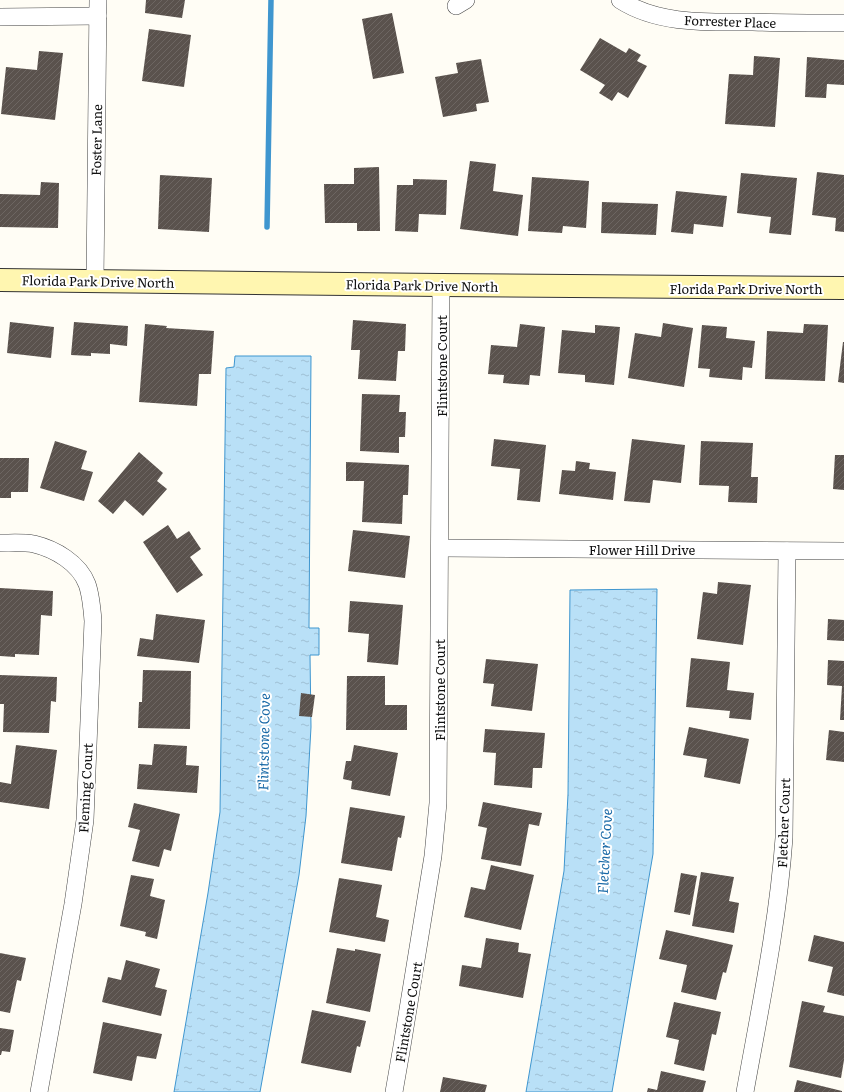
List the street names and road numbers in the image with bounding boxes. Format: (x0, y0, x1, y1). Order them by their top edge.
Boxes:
street label: Forrester Place (684, 10, 777, 32)
street label: Foster Lane (86, 104, 106, 176)
street label: Florida Park Drive North (21, 270, 175, 292)
street label: Florida Park Drive North (345, 274, 499, 296)
street label: Florida Park Drive North (669, 279, 823, 298)
street label: Flintstone Court (432, 314, 451, 417)
street label: Flower Hill Drive (589, 540, 695, 559)
street label: Flintstone Court (430, 638, 449, 741)
street label: Fleming Court (73, 742, 97, 834)
street label: Fletcher Court (772, 777, 794, 868)
street label: Flintstone Court (390, 959, 426, 1064)

